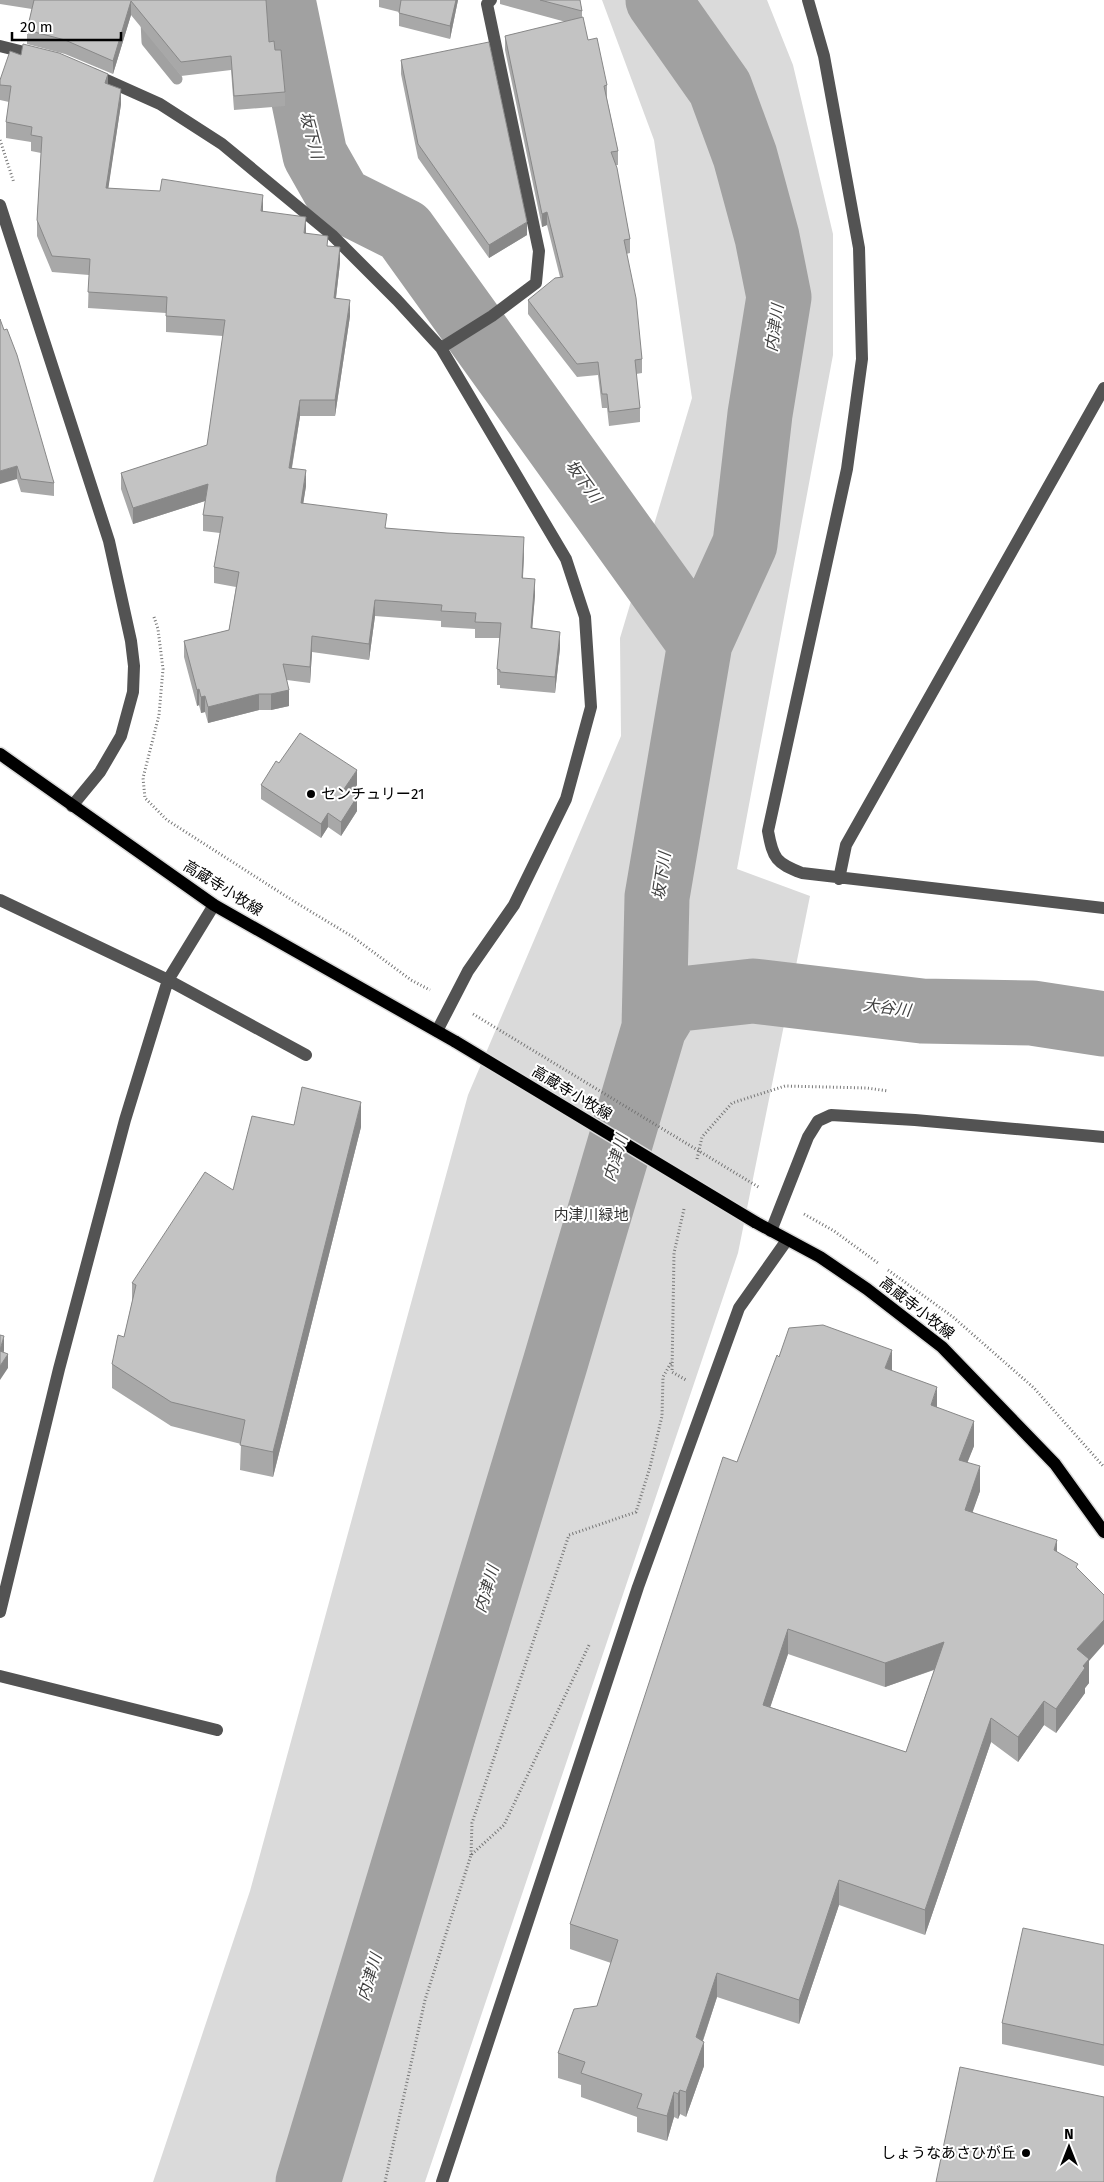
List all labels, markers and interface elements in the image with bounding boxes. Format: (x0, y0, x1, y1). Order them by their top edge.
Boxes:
scale bar (12, 10, 121, 42)
text: 20 m (20, 18, 53, 36)
water label: 坂下川 (296, 109, 327, 163)
water label: 内津川 (762, 301, 788, 353)
water label: 坂下川 (562, 456, 607, 508)
place label: センチュリー21 (321, 785, 425, 803)
marker: センチュリー21 (305, 788, 317, 800)
water label: 坂下川 (649, 849, 675, 901)
street label: 高蔵寺小牧線 (180, 857, 266, 919)
water label: 大谷川 (862, 995, 914, 1020)
street label: 高蔵寺小牧線 (529, 1062, 615, 1124)
water label: 内津川 (599, 1131, 632, 1184)
park label: 内津川緑地 (553, 1206, 629, 1224)
street label: 高蔵寺小牧線 (876, 1273, 958, 1343)
water label: 内津川 (470, 1562, 503, 1615)
water label: 内津川 (353, 1950, 386, 2003)
north arrow (1044, 2122, 1094, 2172)
text: N (1064, 2126, 1074, 2143)
place label: しょうなあさひが丘 (881, 2144, 1016, 2162)
marker: しょうなあさひが丘 (1020, 2147, 1032, 2159)

